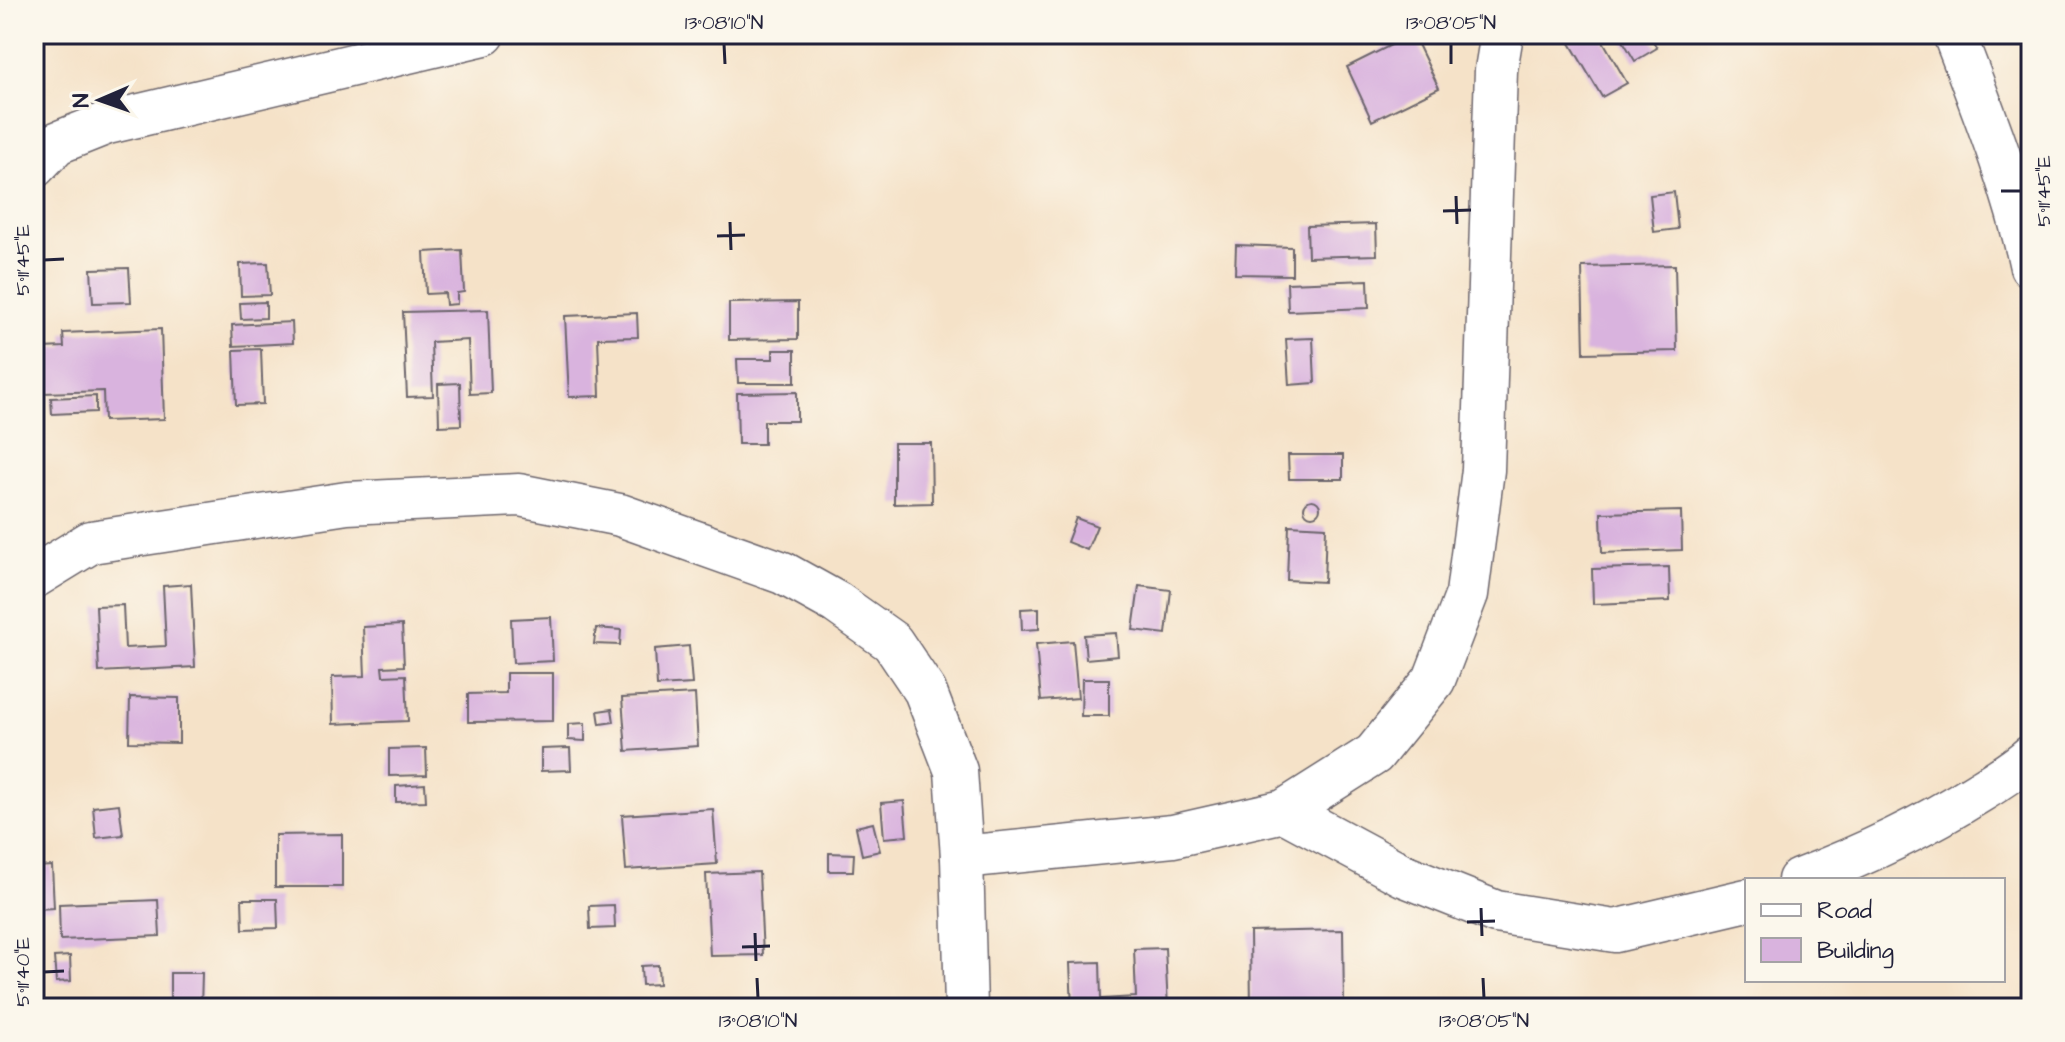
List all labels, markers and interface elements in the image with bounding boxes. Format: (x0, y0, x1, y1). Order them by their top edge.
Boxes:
text: 13°08'10"N (685, 9, 763, 37)
text: 13°08'05"N (1406, 9, 1496, 37)
north arrow (60, 60, 140, 140)
text: N (66, 93, 97, 108)
text: 5°11'45"E (2030, 155, 2058, 227)
text: 5°11'45"E (9, 224, 37, 296)
legend (1745, 878, 2005, 982)
text: Road (1817, 894, 1872, 928)
text: Building (1817, 934, 1894, 969)
text: 5°11'40"E (9, 937, 37, 1007)
text: 13°08'10"N (719, 1007, 797, 1035)
text: 13°08'05"N (1439, 1007, 1529, 1035)

